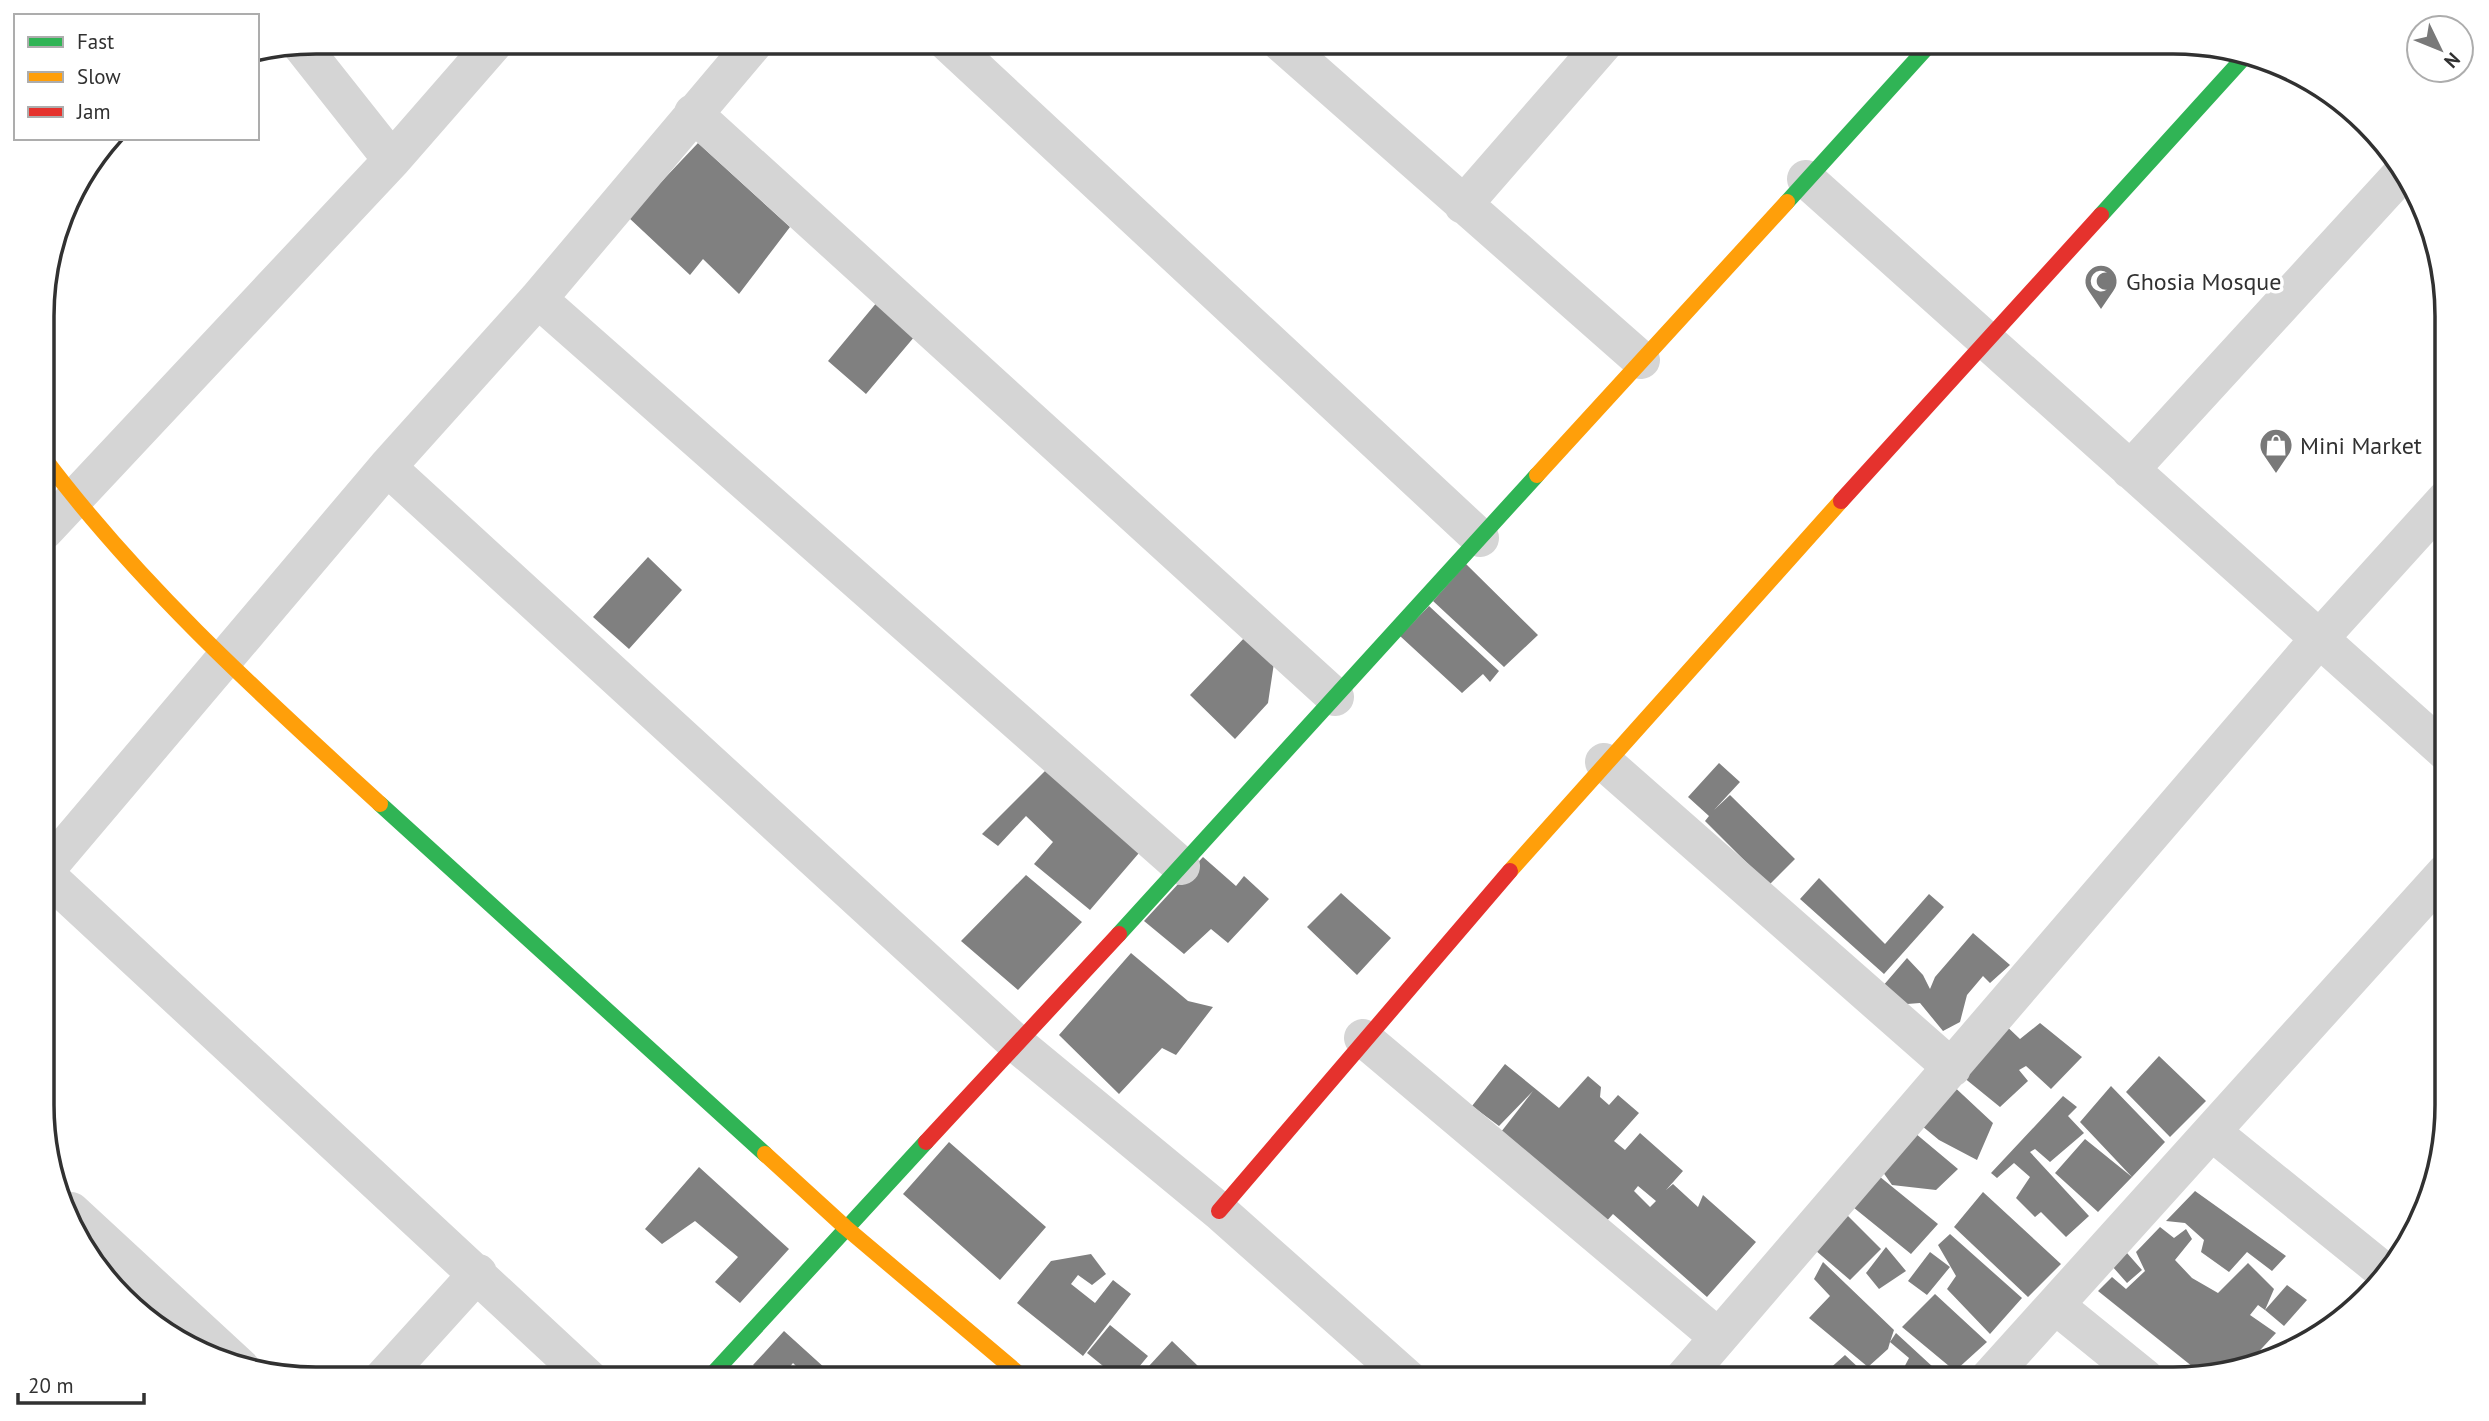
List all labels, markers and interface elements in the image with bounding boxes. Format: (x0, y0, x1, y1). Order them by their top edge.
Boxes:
legend (14, 14, 259, 140)
north arrow (2405, 14, 2475, 84)
text: Fast (77, 28, 114, 55)
text: N (2439, 48, 2465, 73)
text: Slow (77, 63, 121, 90)
text: Jam (76, 98, 111, 125)
mosque icon: Ghosia Mosque (2082, 262, 2120, 311)
place label: Ghosia Mosque (2126, 266, 2282, 297)
shop icon: Mini Market (2257, 426, 2295, 475)
place label: Mini Market (2300, 430, 2422, 461)
scale bar (18, 1362, 144, 1406)
text: 20 m (28, 1372, 74, 1399)

